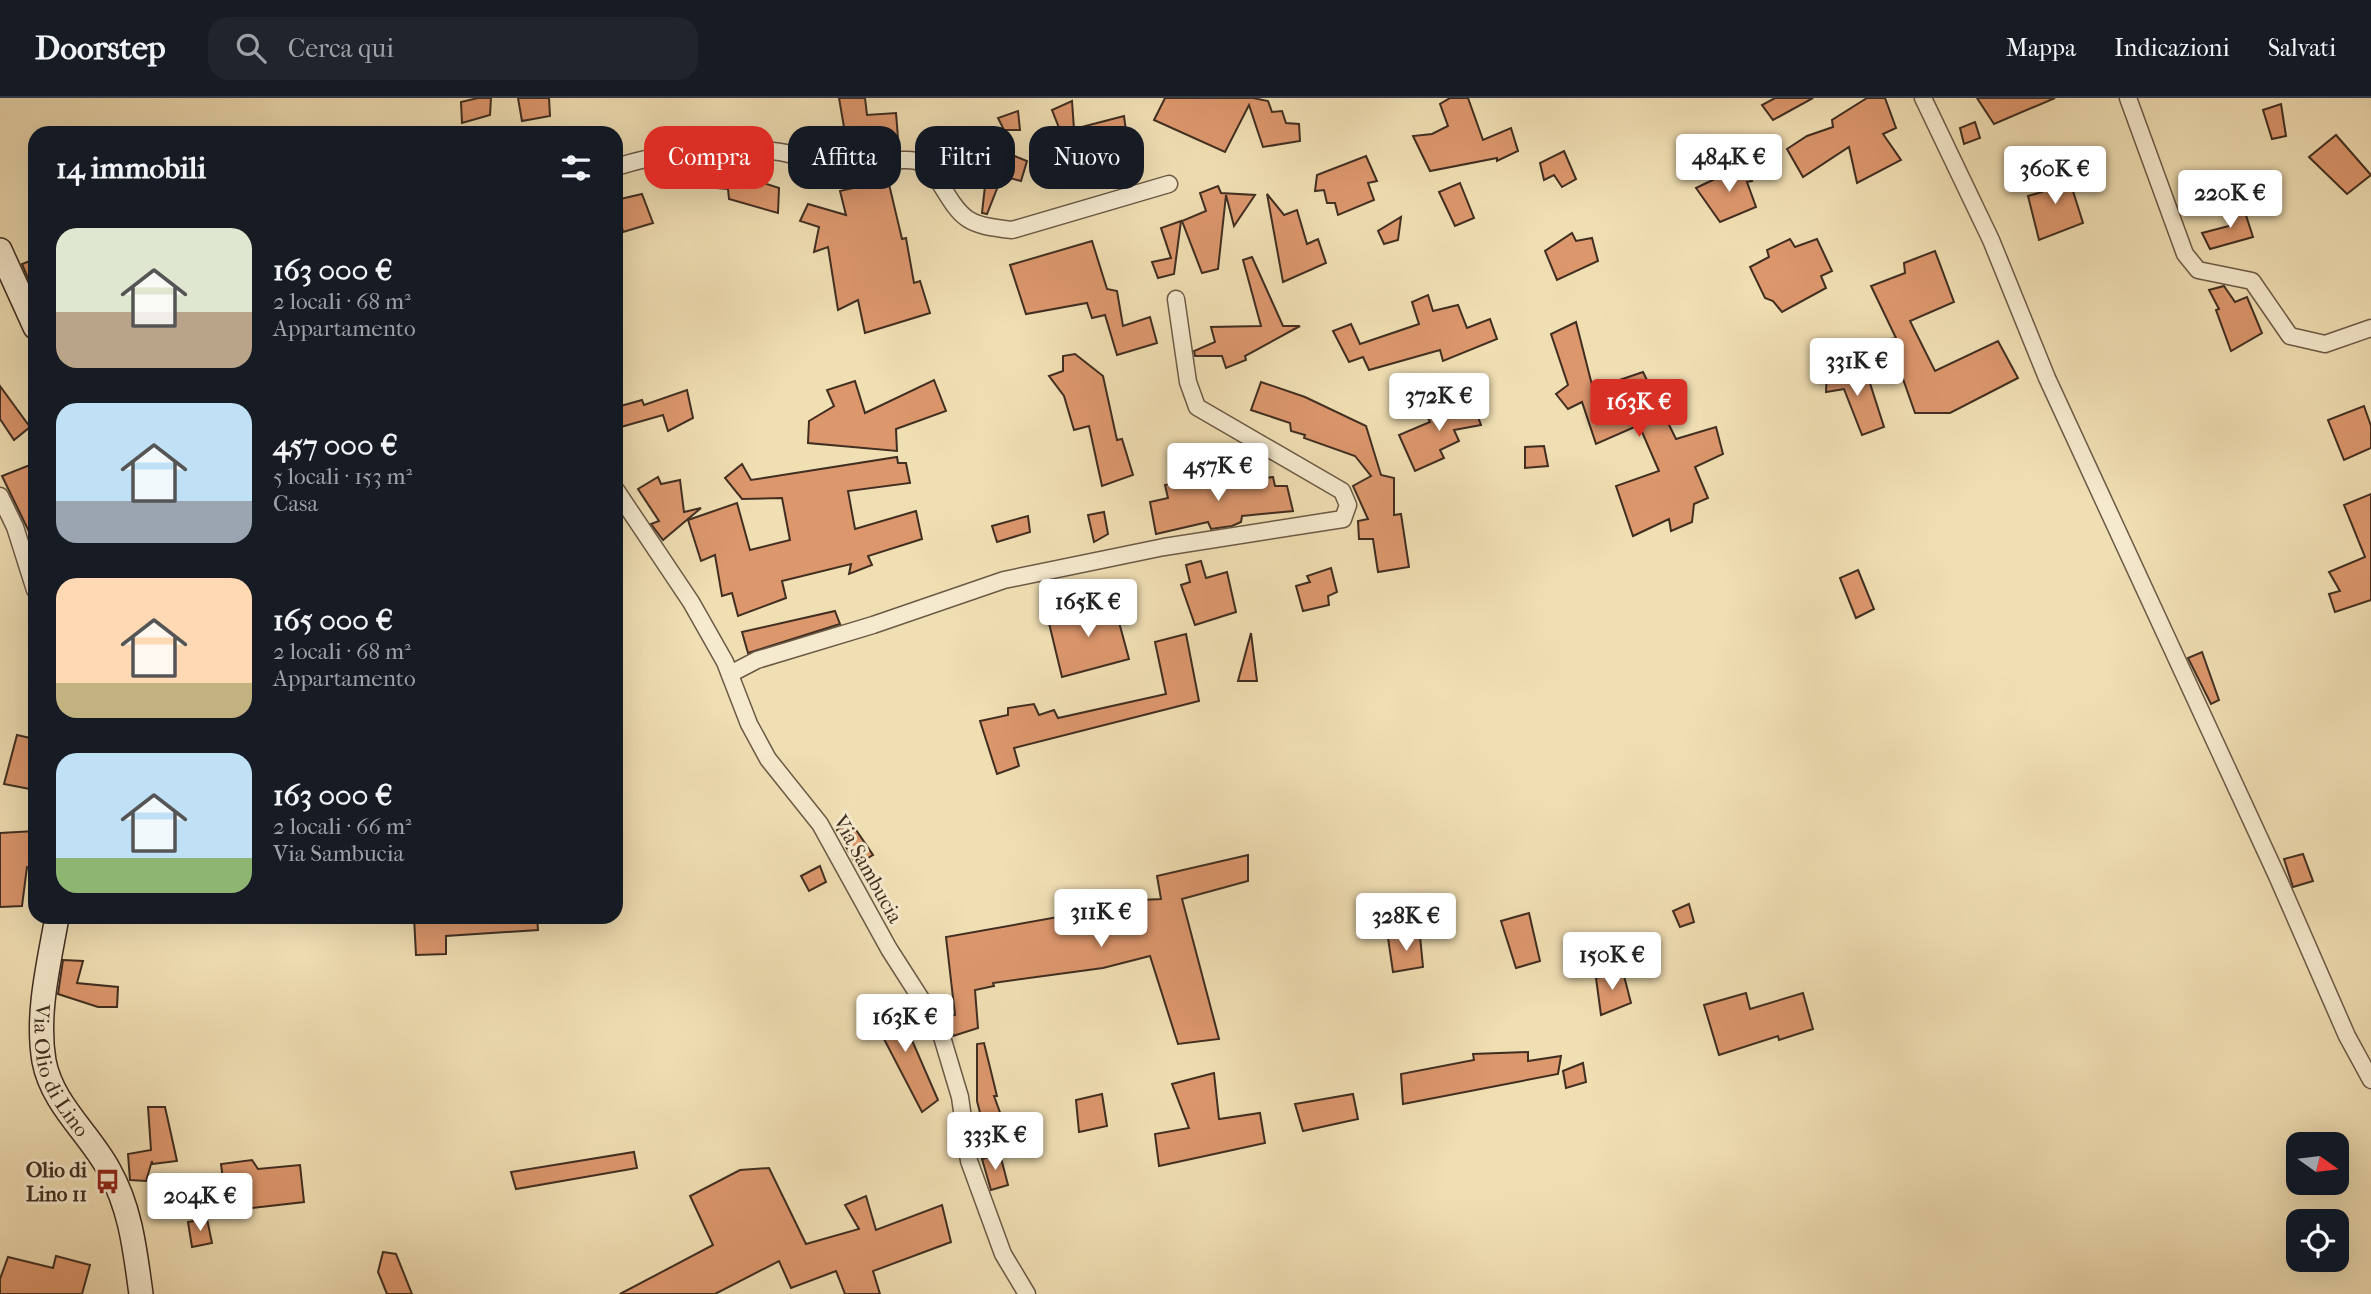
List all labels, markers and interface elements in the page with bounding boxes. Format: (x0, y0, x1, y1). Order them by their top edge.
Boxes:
search box (208, 17, 698, 80)
text: Doorstep (35, 29, 166, 68)
icon: search (232, 29, 270, 67)
text: Cerca qui (288, 33, 394, 64)
text: Mappa (2006, 34, 2076, 62)
text: Indicazioni (2114, 34, 2230, 62)
text: Salvati (2268, 34, 2336, 62)
chip: Compra (644, 126, 774, 189)
chip: Affitta (788, 126, 901, 189)
chip: Filtri (915, 126, 1015, 189)
chip: Nuovo (1029, 126, 1144, 189)
pin: 484K € (1672, 134, 1786, 194)
text: 484K € (1692, 143, 1766, 170)
pin: 360K € (1998, 146, 2112, 206)
icon: filters (557, 149, 595, 187)
text: 14 immobili (56, 151, 206, 186)
text: 360K € (2020, 155, 2090, 182)
pin: 220K € (2173, 170, 2287, 230)
text: 220K € (2194, 179, 2266, 206)
text: 163 000 € (273, 253, 392, 288)
icon: home (112, 256, 196, 340)
text: 2 locali · 68 m² (273, 288, 411, 315)
text: Appartamento (273, 315, 416, 342)
pin: 331K € (1800, 338, 1914, 398)
text: 331K € (1826, 347, 1888, 374)
pin: 372K € (1382, 374, 1496, 433)
pin: 163K € (1582, 380, 1696, 439)
text: 372K € (1405, 382, 1473, 409)
text: 163K € (1606, 388, 1672, 415)
text: 457 000 € (273, 428, 398, 463)
icon: home (112, 431, 196, 515)
pin: 457K € (1161, 444, 1275, 503)
text: 457K € (1183, 452, 1253, 479)
text: 5 locali · 153 m² (273, 463, 412, 490)
text: Casa (273, 490, 318, 517)
pin: 165K € (1031, 580, 1145, 639)
text: 165K € (1055, 588, 1121, 615)
text: 165 000 € (273, 603, 393, 638)
icon: home (112, 606, 196, 690)
text: 2 locali · 68 m² (273, 638, 411, 665)
text: Appartamento (273, 665, 416, 692)
text: 163 000 € (273, 778, 392, 813)
icon: home (112, 781, 196, 865)
street label: Via Sambucia (828, 810, 908, 927)
text: 2 locali · 66 m² (273, 813, 412, 840)
text: Via Sambucia (273, 840, 404, 867)
pin: 311K € (1044, 890, 1158, 949)
pin: 328K € (1349, 894, 1463, 953)
text: 311K € (1070, 898, 1132, 925)
text: 328K € (1372, 902, 1440, 929)
pin: 150K € (1555, 932, 1669, 992)
text: 150K € (1579, 941, 1645, 968)
pin: 163K € (848, 995, 962, 1054)
street label: Via Olio di Lino (29, 1002, 94, 1141)
text: 163K € (872, 1003, 938, 1030)
pin: 333K € (938, 1112, 1052, 1172)
text: 333K € (963, 1121, 1027, 1148)
north arrow (2286, 1132, 2348, 1195)
map controls (2286, 1132, 2349, 1272)
place label: Olio di Lino 11 (26, 1158, 88, 1206)
bus stop icon: Olio di Lino 11 (93, 1168, 121, 1196)
pin: 204K € (143, 1174, 257, 1233)
text: 204K € (163, 1182, 237, 1209)
button: locate (2286, 1209, 2349, 1272)

